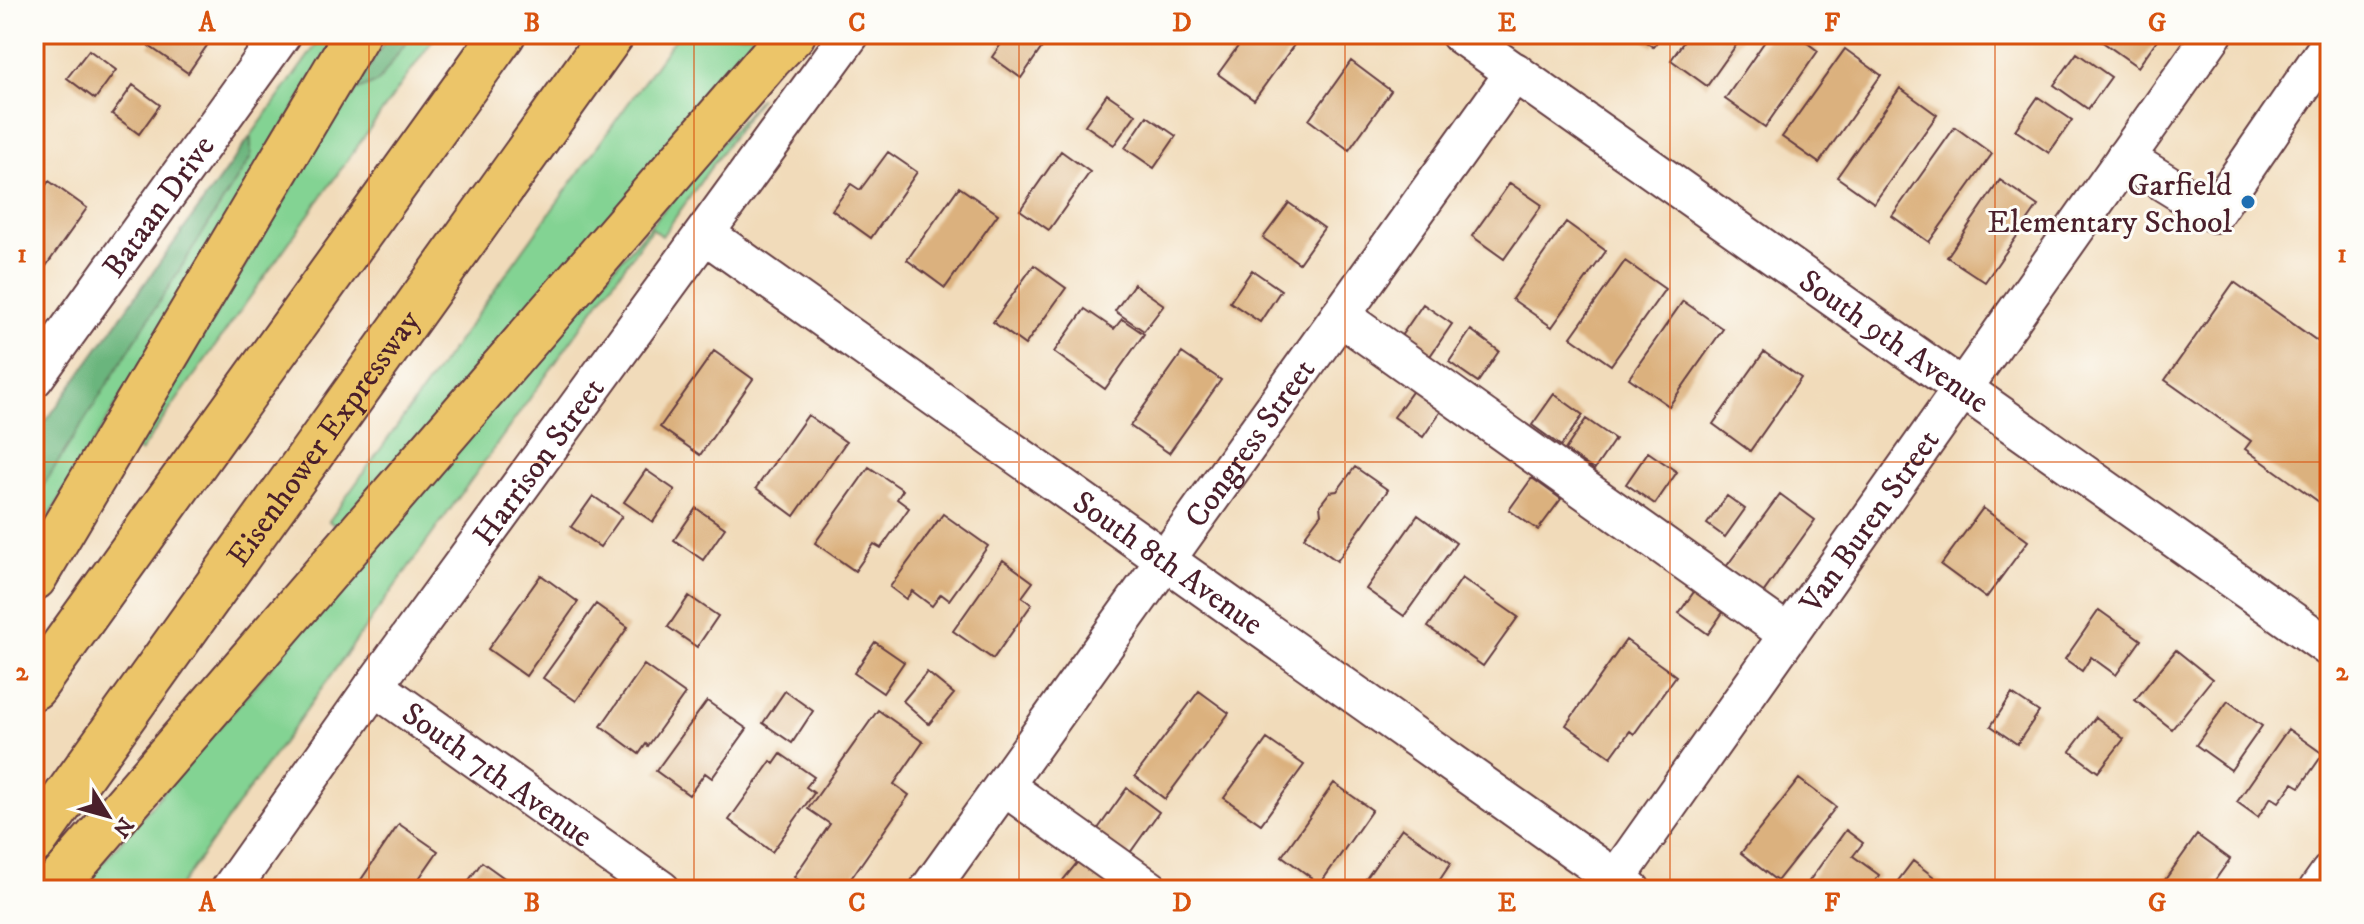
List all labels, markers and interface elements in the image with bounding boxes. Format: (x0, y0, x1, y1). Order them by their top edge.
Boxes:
text: A (198, 7, 217, 40)
text: B (524, 7, 540, 40)
text: C (848, 7, 866, 40)
text: D (1172, 7, 1192, 40)
text: E (1498, 7, 1516, 40)
text: F (1824, 7, 1841, 40)
text: G (2148, 7, 2166, 40)
street label: Bataan Drive (95, 128, 224, 286)
place label: Garfield Elementary School (1987, 166, 2232, 243)
marker: Garfield Elementary School (2239, 193, 2257, 211)
text: 1 (17, 238, 27, 271)
text: 1 (2337, 238, 2347, 271)
street label: South 9th Avenue (1791, 262, 1996, 423)
street label: Eisenhower Expressway (219, 302, 430, 575)
street label: Congress Street (1177, 352, 1325, 536)
street label: Harrison Street (465, 371, 614, 554)
street label: Van Buren Street (1791, 422, 1949, 622)
street label: South 8th Avenue (1064, 483, 1270, 645)
text: 2 (16, 656, 30, 689)
text: 2 (2336, 656, 2350, 689)
street label: South 7th Avenue (394, 694, 600, 857)
north arrow (68, 776, 148, 856)
text: N (107, 812, 139, 842)
text: A (198, 887, 217, 920)
text: B (524, 887, 540, 920)
text: C (848, 887, 866, 920)
text: D (1172, 887, 1192, 920)
text: E (1498, 887, 1516, 920)
text: F (1824, 887, 1841, 920)
text: G (2148, 887, 2166, 920)

